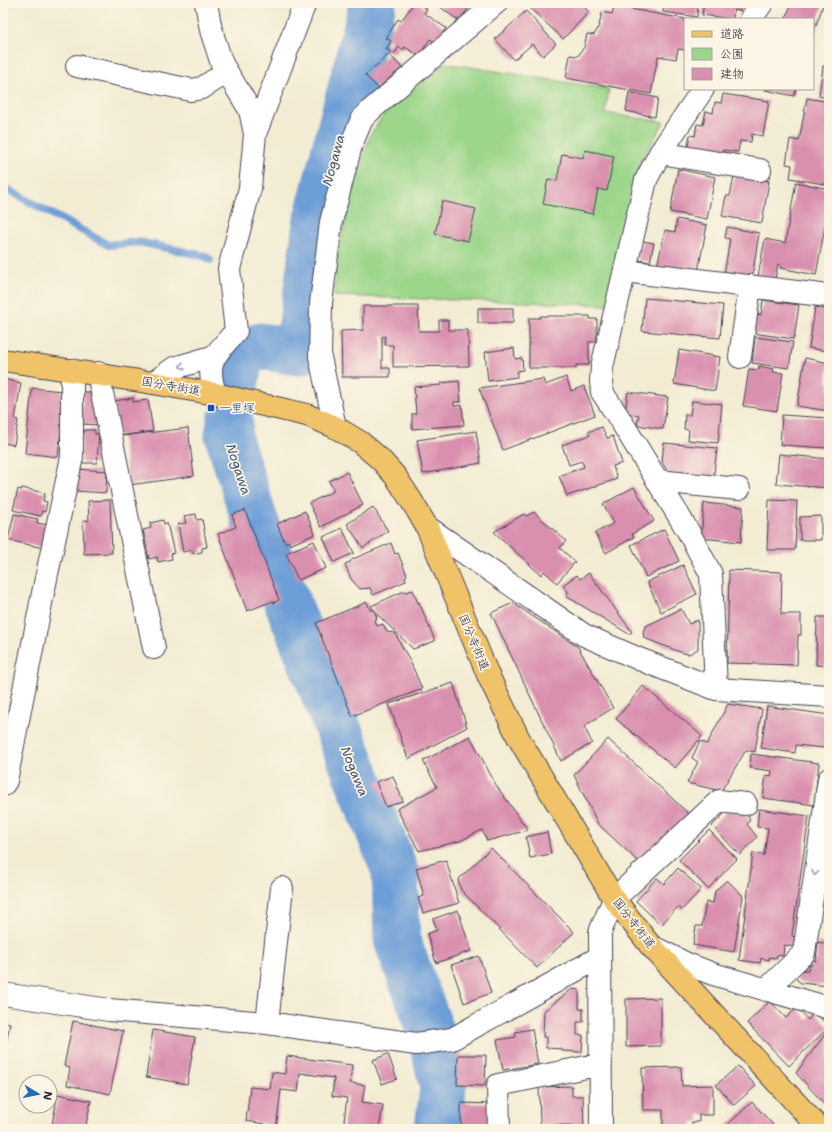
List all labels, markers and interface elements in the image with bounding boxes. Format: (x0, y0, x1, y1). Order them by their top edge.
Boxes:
legend (684, 18, 814, 90)
text: 道路 (720, 26, 744, 42)
text: 公園 (720, 46, 744, 62)
text: 建物 (720, 66, 744, 82)
water label: Nogawa (318, 132, 349, 188)
one-way arrow (179, 361, 186, 370)
street label: 国分寺街道 (140, 373, 202, 399)
place label: 一里塚 (219, 400, 255, 416)
marker: 一里塚 (206, 403, 216, 413)
water label: Nogawa (222, 441, 255, 497)
street label: 国分寺街道 (455, 611, 493, 673)
water label: Nogawa (337, 744, 372, 799)
one-way arrow (811, 870, 820, 876)
street label: 国分寺街道 (609, 894, 659, 952)
north arrow (18, 1074, 58, 1114)
text: N (39, 1090, 55, 1102)

